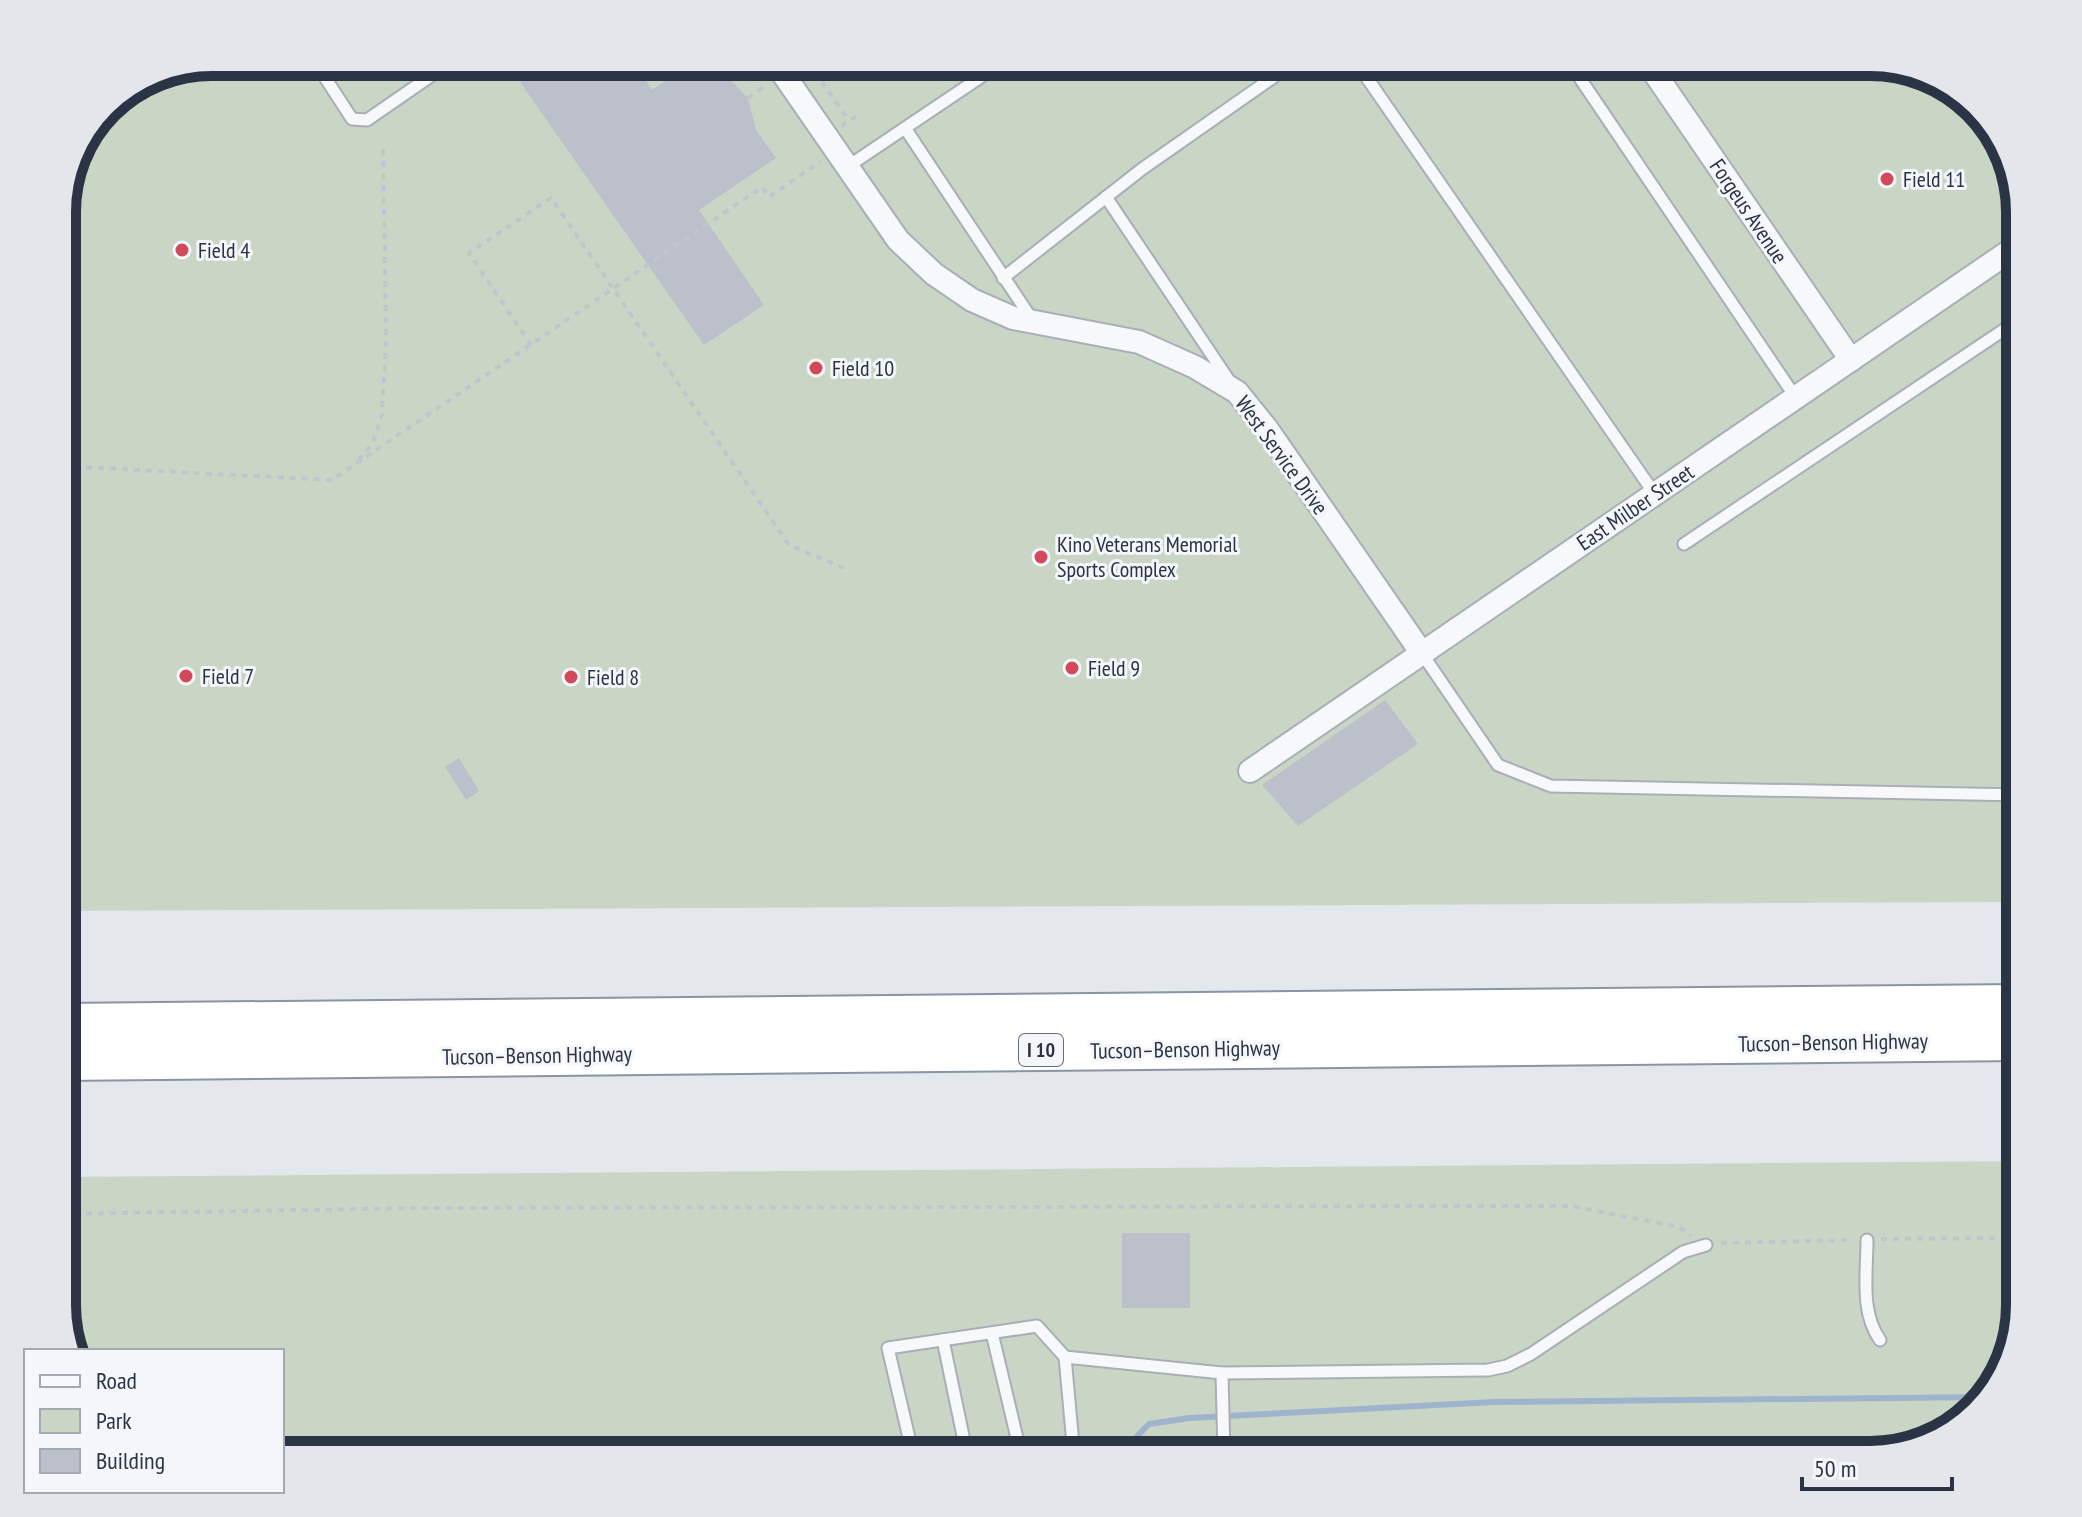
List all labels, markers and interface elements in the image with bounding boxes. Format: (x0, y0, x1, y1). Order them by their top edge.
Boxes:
street label: Forgeus Avenue (1704, 153, 1794, 269)
place label: Field 11 (1903, 165, 1965, 193)
marker: Field 11 (1878, 170, 1896, 188)
place label: Field 4 (198, 236, 250, 264)
marker: Field 4 (173, 241, 191, 259)
place label: Field 10 (832, 354, 894, 382)
marker: Field 10 (807, 359, 825, 377)
street label: West Service Drive (1229, 390, 1335, 520)
street label: East Milber Street (1571, 458, 1699, 556)
place label: Kino Veterans Memorial Sports Complex (1057, 530, 1238, 583)
marker: Kino Veterans Memorial Sports Complex (1032, 548, 1050, 566)
place label: Field 9 (1088, 654, 1140, 682)
marker: Field 9 (1063, 659, 1081, 677)
place label: Field 7 (202, 662, 254, 690)
place label: Field 8 (587, 663, 639, 691)
marker: Field 7 (177, 667, 195, 685)
marker: Field 8 (562, 668, 580, 686)
street label: Tucson–Benson Highway (1738, 1026, 1929, 1058)
street label: Tucson–Benson Highway (1090, 1033, 1281, 1065)
road number: I 10 (1019, 1034, 1063, 1066)
street label: Tucson–Benson Highway (442, 1039, 633, 1071)
legend (24, 1349, 284, 1493)
text: Road (96, 1365, 137, 1396)
text: Park (96, 1405, 132, 1436)
scale bar (1802, 1441, 1952, 1491)
text: Building (96, 1445, 165, 1476)
text: 50 m (1814, 1453, 1856, 1484)

